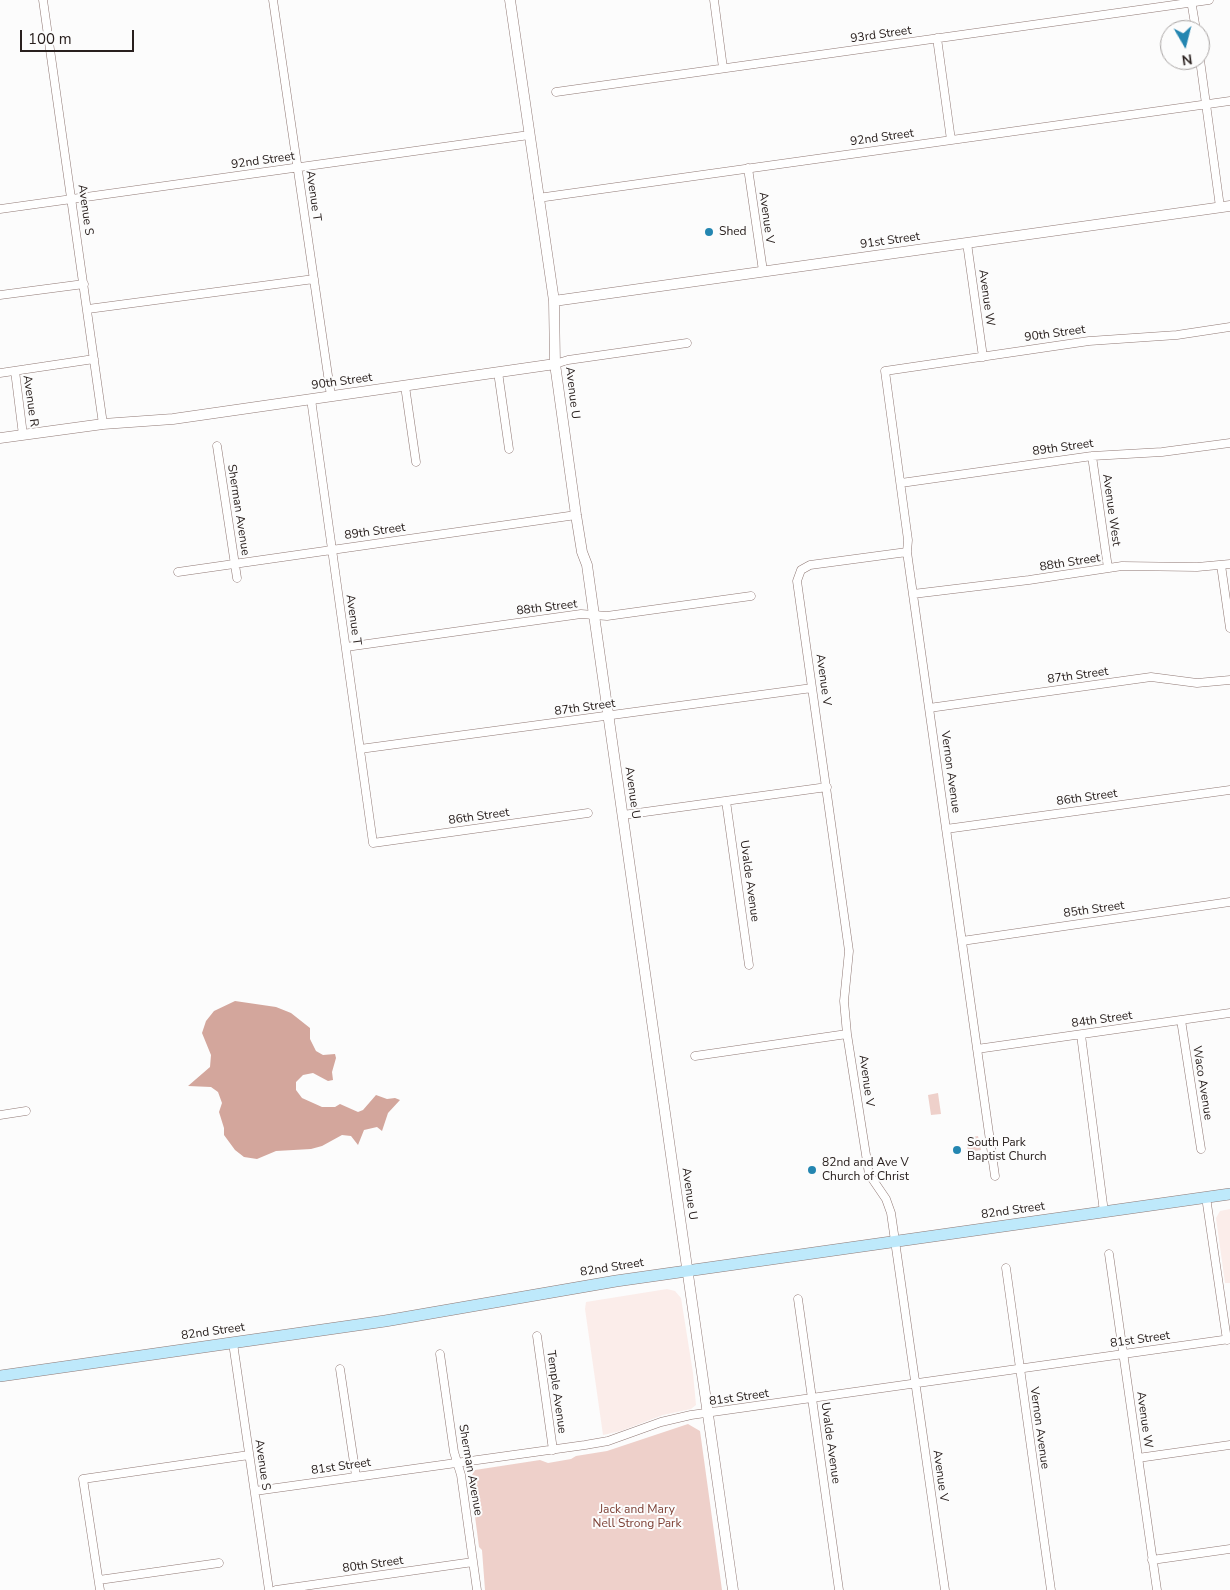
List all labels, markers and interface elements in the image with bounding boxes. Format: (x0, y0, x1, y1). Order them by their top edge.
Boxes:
scale bar (22, 20, 136, 52)
north arrow (1160, 20, 1210, 70)
street label: 93rd Street (850, 24, 912, 46)
text: 100 m (28, 29, 72, 49)
text: N (1181, 49, 1194, 69)
street label: 92nd Street (849, 126, 915, 150)
street label: 92nd Street (230, 149, 296, 173)
street label: Avenue T (302, 170, 324, 222)
street label: Avenue S (74, 184, 96, 236)
street label: Avenue V (755, 191, 777, 245)
place label: Shed (719, 225, 747, 239)
marker: Shed (703, 226, 715, 238)
street label: 91st Street (859, 230, 921, 252)
street label: Avenue W (975, 269, 997, 327)
street label: 90th Street (1024, 323, 1086, 345)
street label: Avenue U (562, 366, 582, 420)
street label: 90th Street (311, 371, 373, 393)
street label: Avenue R (19, 374, 41, 428)
street label: 89th Street (1032, 437, 1094, 459)
street label: Sherman Avenue (224, 463, 252, 557)
street label: Avenue West (1099, 473, 1123, 547)
street label: 89th Street (344, 521, 406, 543)
street label: 88th Street (1039, 551, 1101, 575)
street label: Avenue T (342, 594, 364, 646)
street label: 88th Street (516, 597, 578, 619)
street label: Avenue V (812, 653, 834, 707)
street label: 87th Street (1047, 665, 1109, 687)
street label: 87th Street (554, 697, 616, 719)
street label: Vernon Avenue (937, 730, 963, 814)
street label: Avenue U (621, 766, 643, 820)
street label: 86th Street (1056, 787, 1118, 809)
street label: 86th Street (448, 806, 510, 828)
street label: Uvalde Avenue (736, 839, 762, 923)
street label: 85th Street (1063, 899, 1125, 921)
street label: 84th Street (1071, 1009, 1133, 1031)
street label: Waco Avenue (1189, 1045, 1215, 1121)
street label: Avenue V (855, 1054, 877, 1108)
place label: South Park Baptist Church (967, 1136, 1047, 1164)
marker: South Park Baptist Church (951, 1144, 963, 1156)
place label: 82nd and Ave V Church of Christ (822, 1156, 909, 1184)
marker: 82nd and Ave V Church of Christ (806, 1164, 818, 1176)
street label: Avenue U (678, 1167, 700, 1221)
street label: 82nd Street (980, 1199, 1046, 1223)
street label: 82nd Street (579, 1256, 645, 1280)
street label: 82nd Street (180, 1320, 246, 1344)
street label: 81st Street (1109, 1329, 1171, 1351)
street label: Temple Avenue (543, 1350, 569, 1434)
street label: Vernon Avenue (1026, 1386, 1052, 1470)
street label: 81st Street (708, 1387, 770, 1409)
street label: Avenue W (1133, 1391, 1155, 1449)
street label: Uvalde Avenue (817, 1401, 843, 1485)
street label: Sherman Avenue (455, 1423, 485, 1517)
street label: Avenue S (251, 1439, 273, 1491)
street label: Avenue V (929, 1449, 951, 1503)
street label: 81st Street (310, 1456, 372, 1478)
park label: Jack and Mary Nell Strong Park (593, 1503, 681, 1531)
street label: 80th Street (342, 1554, 404, 1576)

